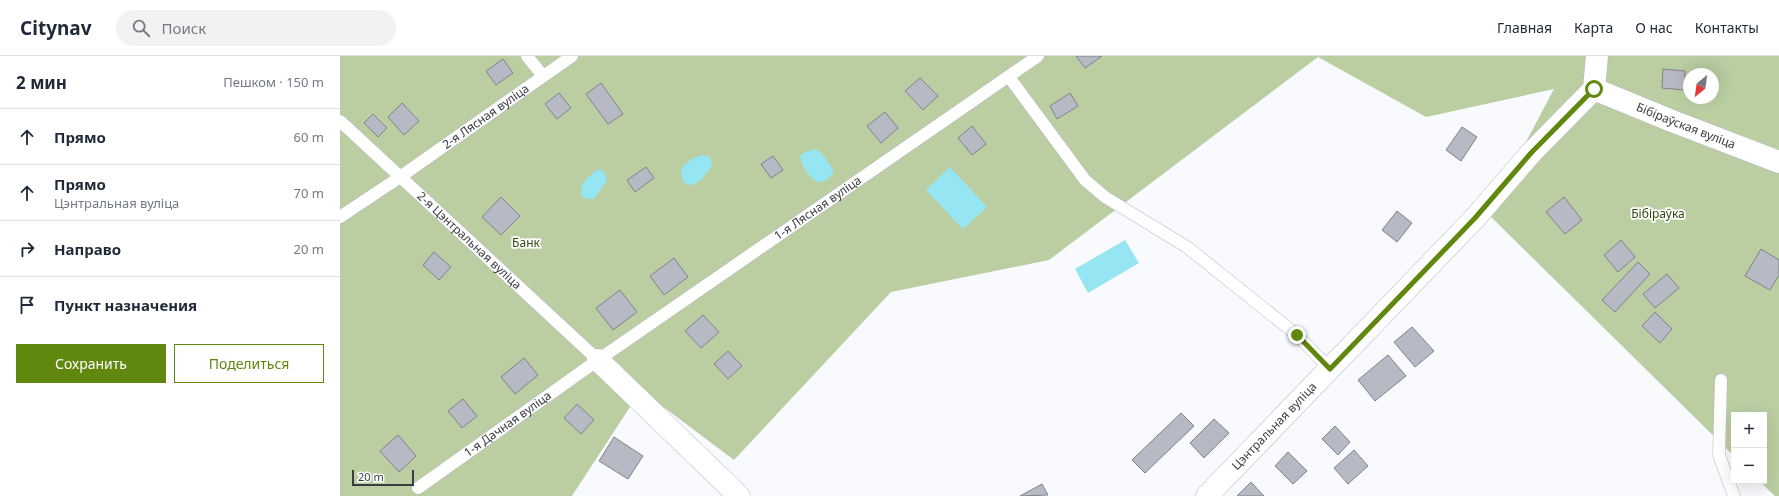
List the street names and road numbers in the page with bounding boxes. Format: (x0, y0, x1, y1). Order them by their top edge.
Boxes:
street label: 2-я Лясная вуліца (439, 80, 532, 153)
street label: Бібіраўская вуліца (1634, 98, 1738, 153)
street label: 1-я Лясная вуліца (770, 172, 865, 244)
street label: 2-я Цэнтральная вуліца (414, 188, 525, 293)
street label: Цэнтральная вуліца (1228, 378, 1320, 473)
street label: 1-я Дачная вуліца (460, 387, 555, 461)

